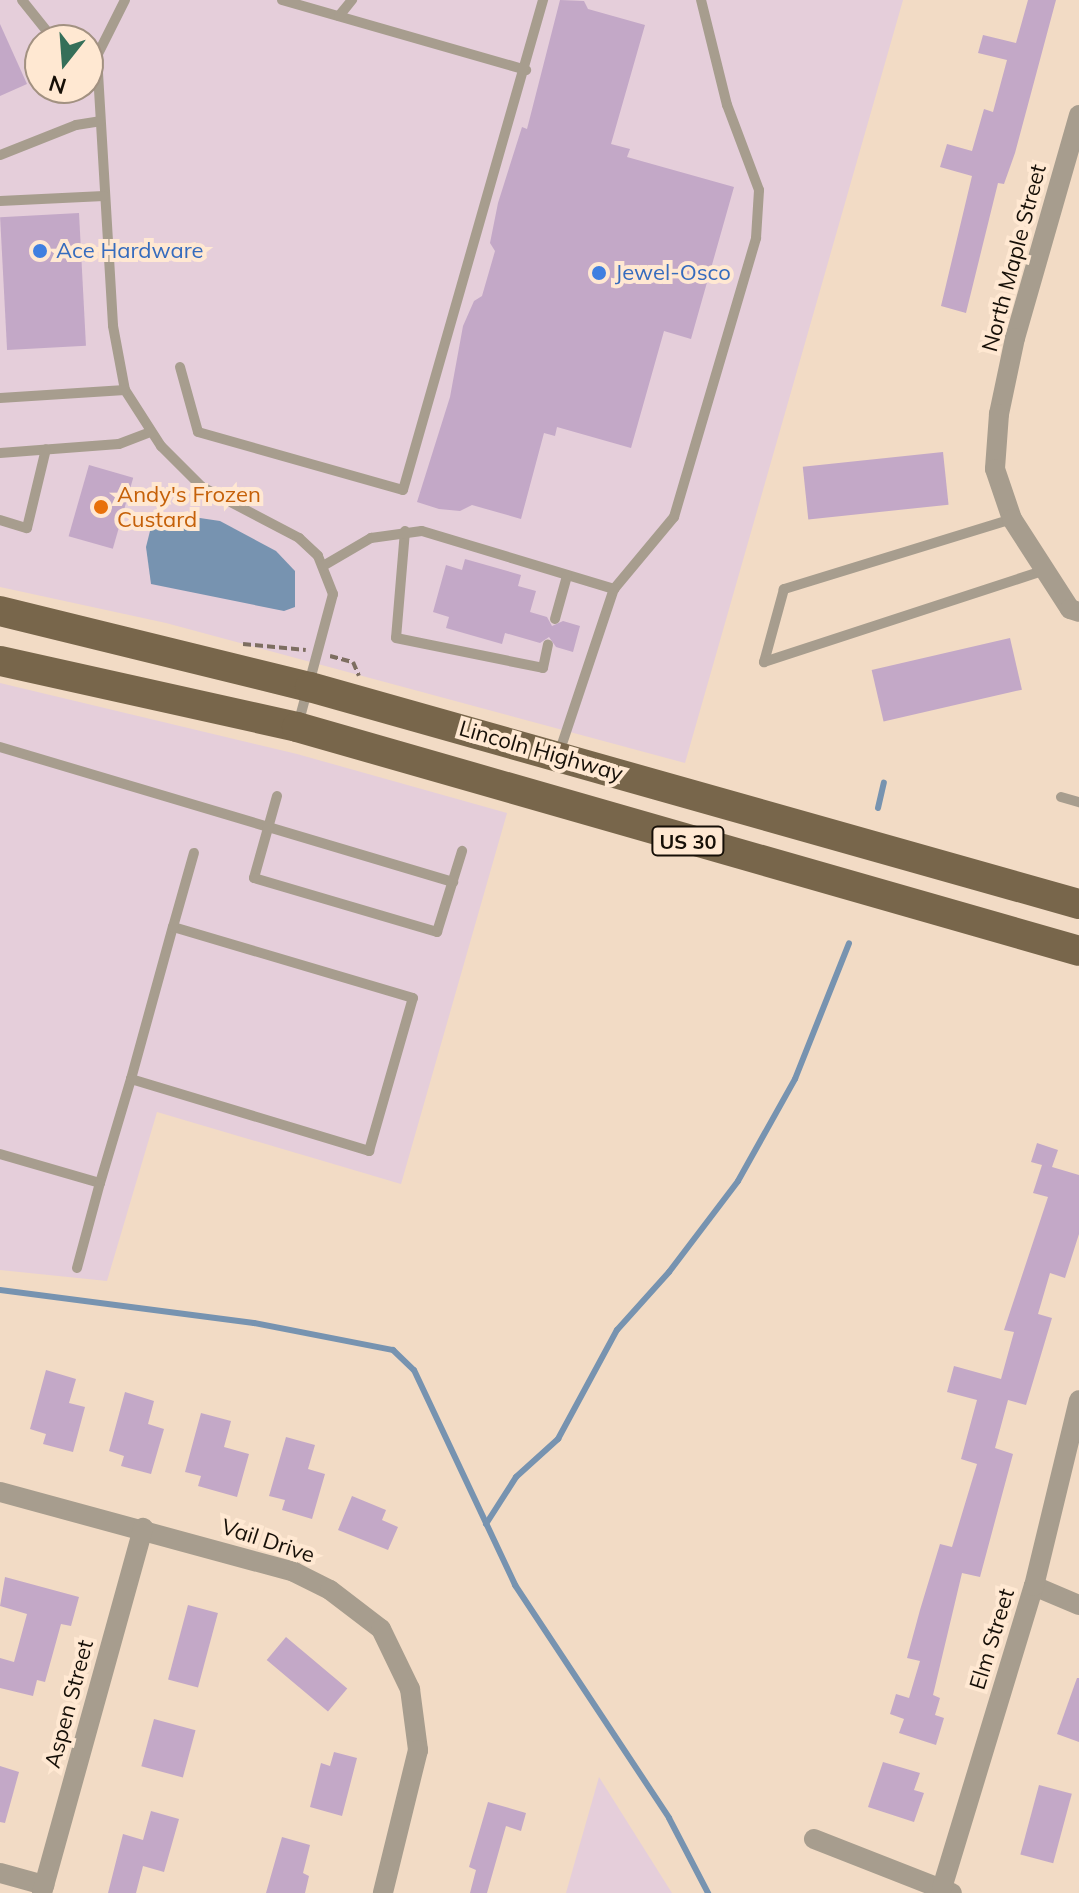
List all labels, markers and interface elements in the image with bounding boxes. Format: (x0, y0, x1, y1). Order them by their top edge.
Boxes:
north arrow (24, 24, 104, 104)
text: N (46, 69, 70, 101)
street label: North Maple Street (976, 161, 1052, 355)
place label: Ace Hardware (56, 238, 203, 264)
marker: Ace Hardware (31, 242, 49, 260)
place label: Jewel-Osco (615, 260, 731, 286)
marker: Jewel-Osco (590, 264, 608, 282)
place label: Andy's Frozen Custard (117, 481, 261, 532)
marker: Andy's Frozen Custard (92, 498, 110, 516)
street label: Lincoln Highway (456, 715, 626, 787)
road number: US 30 (650, 825, 726, 857)
street label: Vail Drive (218, 1514, 318, 1568)
street label: Elm Street (964, 1585, 1020, 1693)
street label: Aspen Street (39, 1637, 99, 1771)

